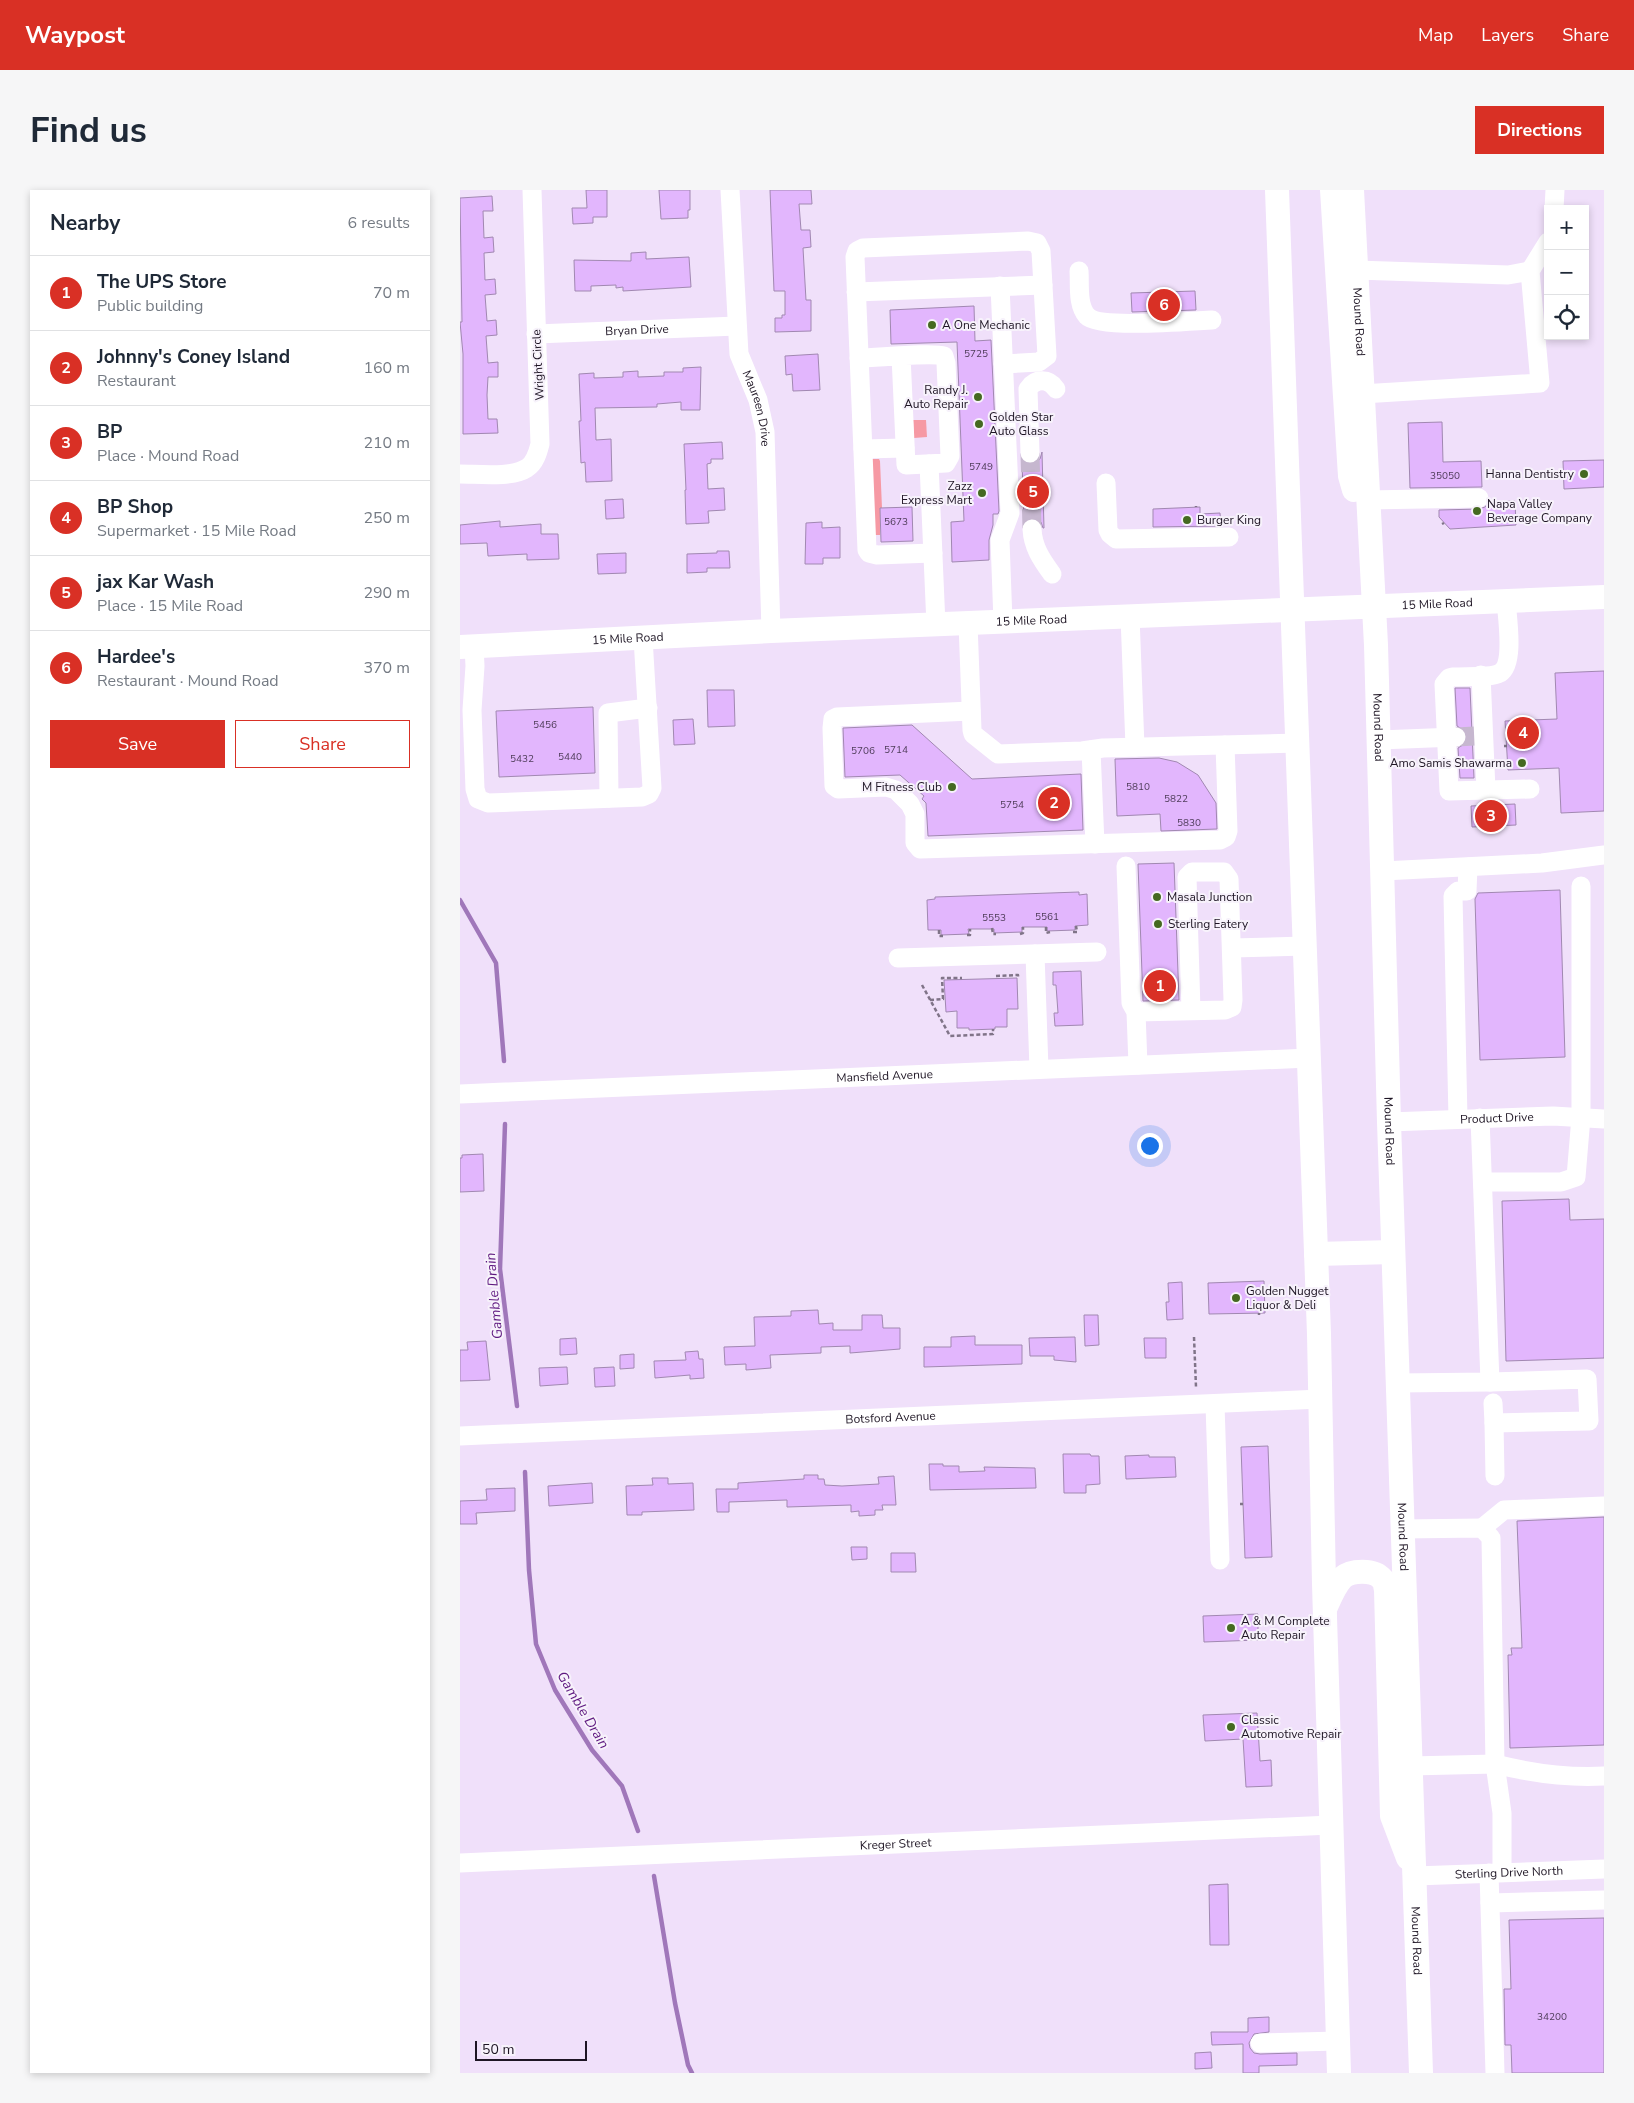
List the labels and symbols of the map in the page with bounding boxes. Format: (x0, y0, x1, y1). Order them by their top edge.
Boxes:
pin: 6 (1148, 286, 1180, 324)
street label: Mound Road (1349, 287, 1369, 356)
place label: A One Mechanic (942, 317, 1030, 333)
marker: A One Mechanic (926, 319, 938, 331)
street label: Bryan Drive (605, 321, 669, 339)
street label: Wright Circle (528, 329, 548, 401)
house number: 5725 (964, 347, 988, 361)
street label: Maureen Drive (739, 368, 773, 447)
place label: Randy J. Auto Repair (904, 382, 969, 412)
marker: Randy J. Auto Repair (972, 391, 984, 403)
place label: Golden Star Auto Glass (989, 409, 1054, 439)
marker: Golden Star Auto Glass (973, 418, 985, 430)
house number: 5749 (969, 460, 993, 474)
place label: Hanna Dentistry (1486, 466, 1575, 482)
marker: Hanna Dentistry (1578, 468, 1590, 480)
house number: 35050 (1430, 469, 1460, 483)
pin: 5 (1017, 473, 1049, 511)
place label: Zazz Express Mart (901, 478, 973, 508)
marker: Zazz Express Mart (976, 487, 988, 499)
place label: Napa Valley Beverage Company (1487, 496, 1593, 526)
marker: Napa Valley Beverage Company (1471, 505, 1483, 517)
place label: Burger King (1197, 512, 1261, 528)
marker: Burger King (1181, 514, 1193, 526)
house number: 5673 (884, 515, 908, 529)
street label: 15 Mile Road (1401, 594, 1473, 613)
street label: 15 Mile Road (995, 611, 1067, 630)
street label: 15 Mile Road (592, 629, 664, 648)
street label: Mound Road (1369, 693, 1387, 762)
pin: 4 (1507, 714, 1539, 752)
house number: 5456 (533, 718, 557, 732)
house number: 5714 (884, 743, 908, 757)
house number: 5706 (851, 744, 875, 758)
house number: 5440 (558, 750, 582, 764)
house number: 5432 (510, 752, 534, 766)
place label: Amo Samis Shawarma (1390, 755, 1512, 771)
marker: Amo Samis Shawarma (1516, 757, 1528, 769)
place label: M Fitness Club (862, 779, 942, 795)
house number: 5810 (1126, 780, 1150, 794)
marker: M Fitness Club (946, 781, 958, 793)
pin: 2 (1038, 784, 1070, 822)
house number: 5822 (1164, 792, 1188, 806)
pin: 3 (1475, 797, 1507, 835)
house number: 5754 (1000, 798, 1024, 812)
house number: 5830 (1177, 816, 1201, 830)
place label: Masala Junction (1167, 889, 1252, 905)
marker: Masala Junction (1151, 891, 1163, 903)
house number: 5561 (1035, 910, 1059, 924)
house number: 5553 (982, 911, 1006, 925)
place label: Sterling Eatery (1168, 916, 1249, 932)
marker: Sterling Eatery (1152, 918, 1164, 930)
pin: 1 (1144, 967, 1176, 1005)
street label: Mansfield Avenue (836, 1066, 933, 1086)
street label: Mound Road (1380, 1097, 1398, 1166)
street label: Product Drive (1460, 1109, 1534, 1127)
your location (1137, 1133, 1163, 1159)
water label: Gamble Drain (481, 1252, 507, 1340)
place label: Golden Nugget Liquor & Deli (1246, 1283, 1329, 1313)
marker: Golden Nugget Liquor & Deli (1230, 1292, 1242, 1304)
street label: Botsford Avenue (845, 1408, 936, 1427)
street label: Mound Road (1394, 1502, 1412, 1571)
place label: A & M Complete Auto Repair (1241, 1613, 1330, 1643)
marker: A & M Complete Auto Repair (1225, 1622, 1237, 1634)
water label: Gamble Drain (553, 1668, 614, 1752)
place label: Classic Automotive Repair (1241, 1712, 1342, 1742)
marker: Classic Automotive Repair (1225, 1721, 1237, 1733)
street label: Kreger Street (859, 1834, 933, 1854)
street label: Sterling Drive North (1455, 1863, 1563, 1883)
street label: Mound Road (1407, 1906, 1426, 1975)
house number: 34200 (1537, 2010, 1567, 2024)
scale bar (475, 2038, 588, 2061)

